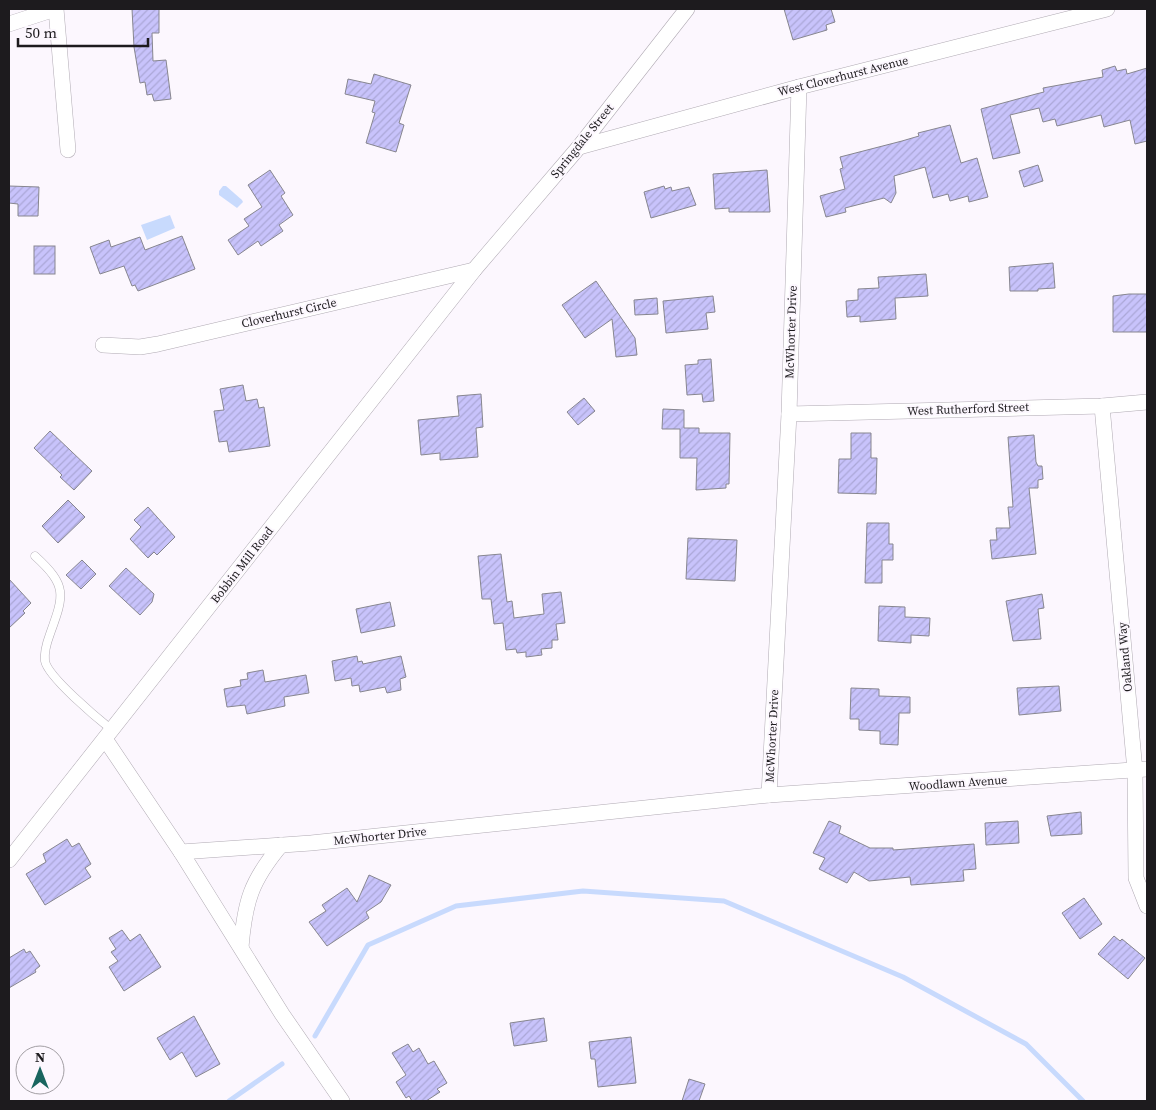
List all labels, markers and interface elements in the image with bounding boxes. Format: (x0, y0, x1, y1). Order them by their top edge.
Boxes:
scale bar (18, 15, 148, 47)
text: 50 m (25, 22, 57, 43)
street label: West Cloverhurst Avenue (776, 52, 910, 100)
street label: Springdale Street (547, 100, 617, 182)
street label: McWhorter Drive (781, 285, 801, 379)
street label: Cloverhurst Circle (240, 294, 338, 332)
street label: West Rutherford Street (907, 399, 1029, 419)
street label: Bobbin Mill Road (207, 523, 277, 607)
street label: Oakland Way (1114, 621, 1136, 693)
street label: McWhorter Drive (762, 689, 782, 783)
street label: Woodlawn Avenue (908, 772, 1008, 794)
street label: McWhorter Drive (333, 823, 427, 849)
north arrow (15, 1045, 65, 1095)
text: N (35, 1047, 45, 1067)

